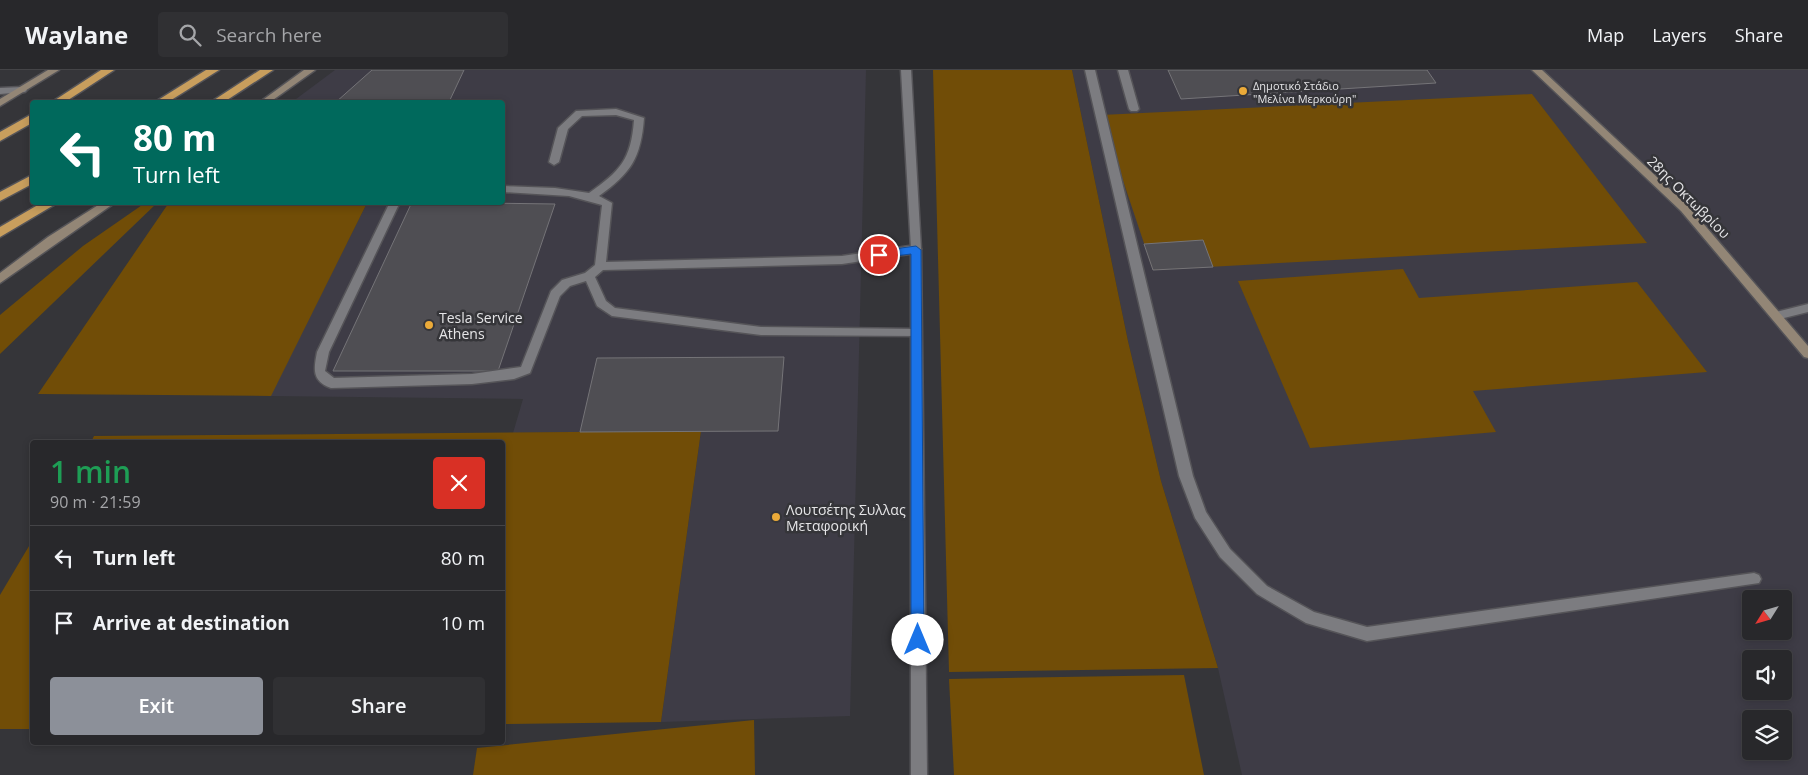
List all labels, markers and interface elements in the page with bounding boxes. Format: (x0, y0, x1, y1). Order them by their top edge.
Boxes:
search box (158, 12, 508, 57)
text: Waylane (25, 18, 128, 51)
icon: search (176, 21, 204, 49)
text: Search here (216, 22, 322, 48)
text: Map (1587, 23, 1624, 47)
text: Layers (1652, 23, 1707, 47)
text: Share (1735, 23, 1783, 47)
place label: Δημοτικό Στάδιο "Μελίνα Μερκούρη" (1253, 78, 1356, 106)
marker: Δημοτικό Στάδιο "Μελίνα Μερκούρη" (1237, 85, 1249, 97)
text: 80 m (133, 114, 216, 161)
icon: left (50, 120, 115, 185)
street label: 28ης Οκτωβρίου (1644, 152, 1734, 242)
text: Turn left (133, 159, 220, 189)
pin (858, 234, 900, 276)
icon: arrive (865, 241, 893, 269)
place label: Tesla Service Athens (439, 308, 523, 343)
marker: Tesla Service Athens (423, 319, 435, 331)
text: 1 min (50, 451, 131, 492)
button: close (433, 457, 485, 509)
text: 90 m · 21:59 (50, 491, 141, 513)
place label: Λουτσέτης Συλλας Μεταφορική (786, 500, 906, 535)
marker: Λουτσέτης Συλλας Μεταφορική (770, 511, 782, 523)
icon: left (50, 544, 78, 572)
text: Turn left (93, 545, 175, 571)
text: 80 m (441, 545, 485, 571)
north arrow (1742, 590, 1792, 640)
map controls (1742, 590, 1792, 760)
icon: arrive (50, 609, 78, 637)
text: Arrive at destination (93, 610, 290, 636)
text: 10 m (441, 610, 485, 636)
position arrow (891, 613, 943, 665)
button: sound (1742, 650, 1792, 700)
button: Exit (50, 677, 263, 735)
button: Share (273, 677, 485, 735)
button: layers (1742, 710, 1792, 760)

